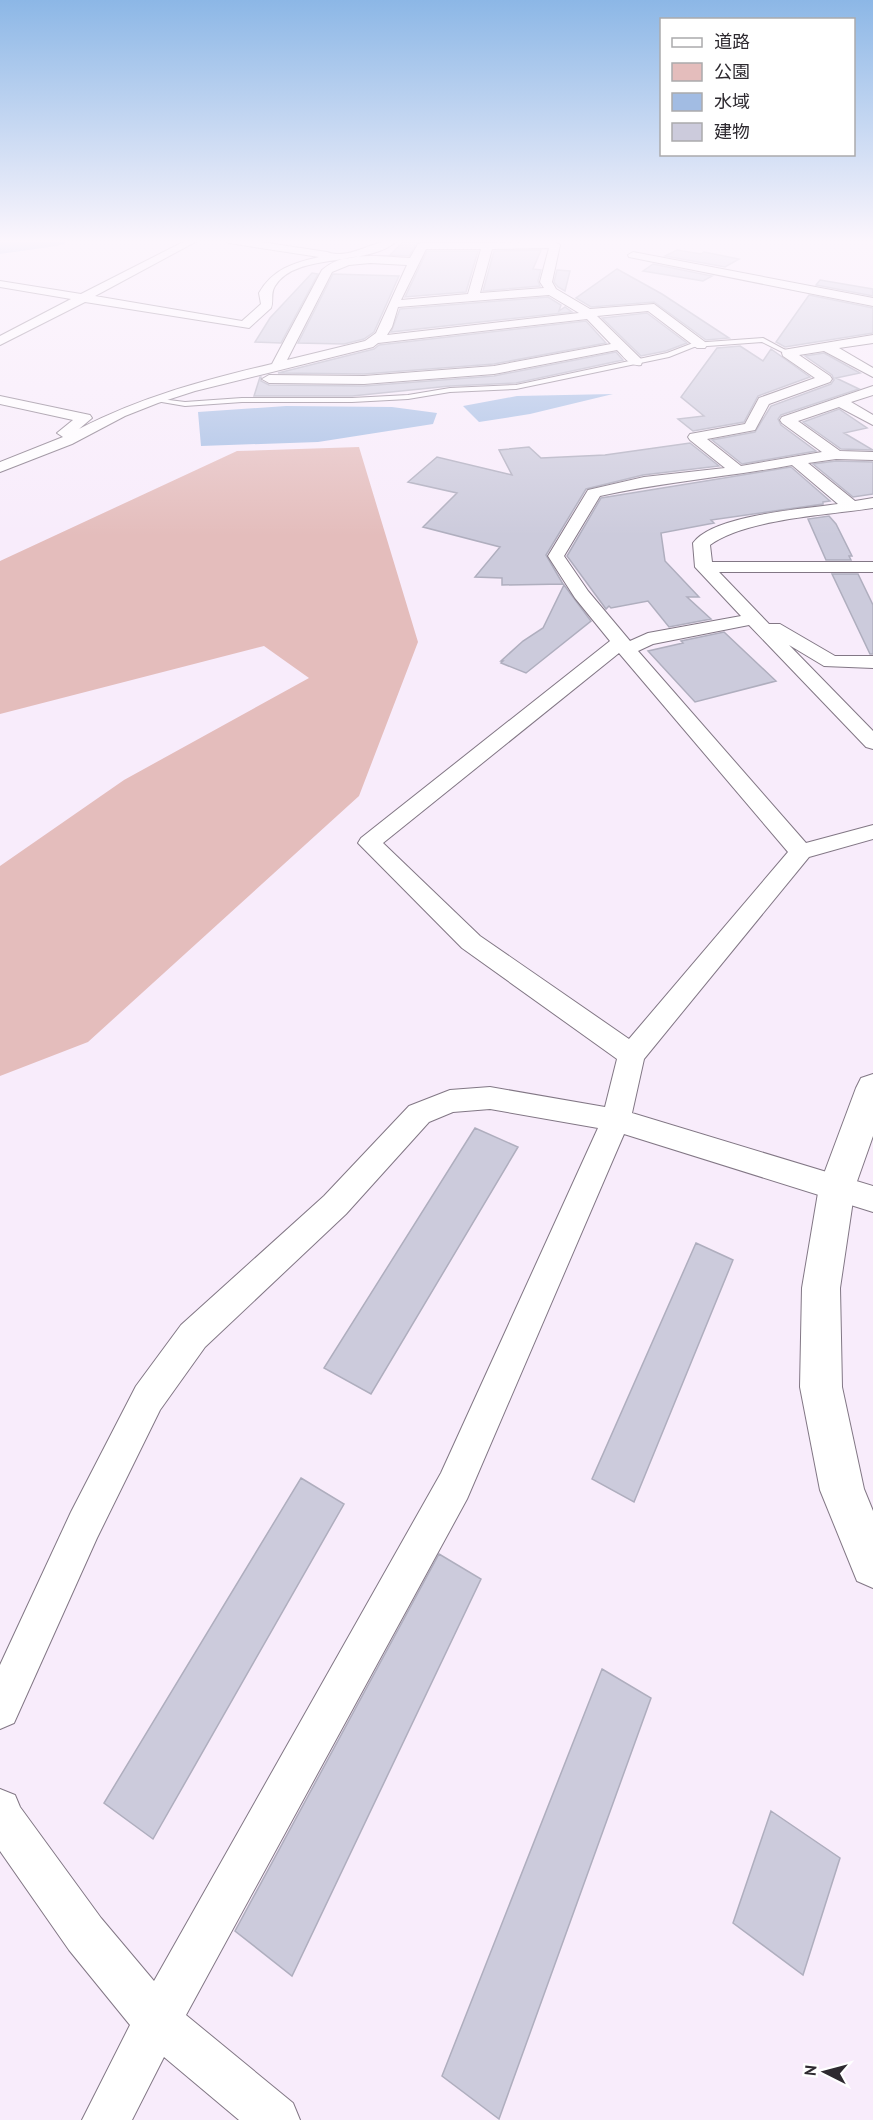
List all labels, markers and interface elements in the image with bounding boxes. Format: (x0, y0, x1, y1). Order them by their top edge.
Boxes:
legend (660, 18, 855, 156)
text: 道路 (714, 30, 750, 53)
text: 公園 (714, 60, 750, 83)
text: 水域 (714, 90, 750, 113)
text: 建物 (714, 120, 750, 143)
north arrow (795, 2042, 855, 2102)
text: N (800, 2064, 821, 2077)

